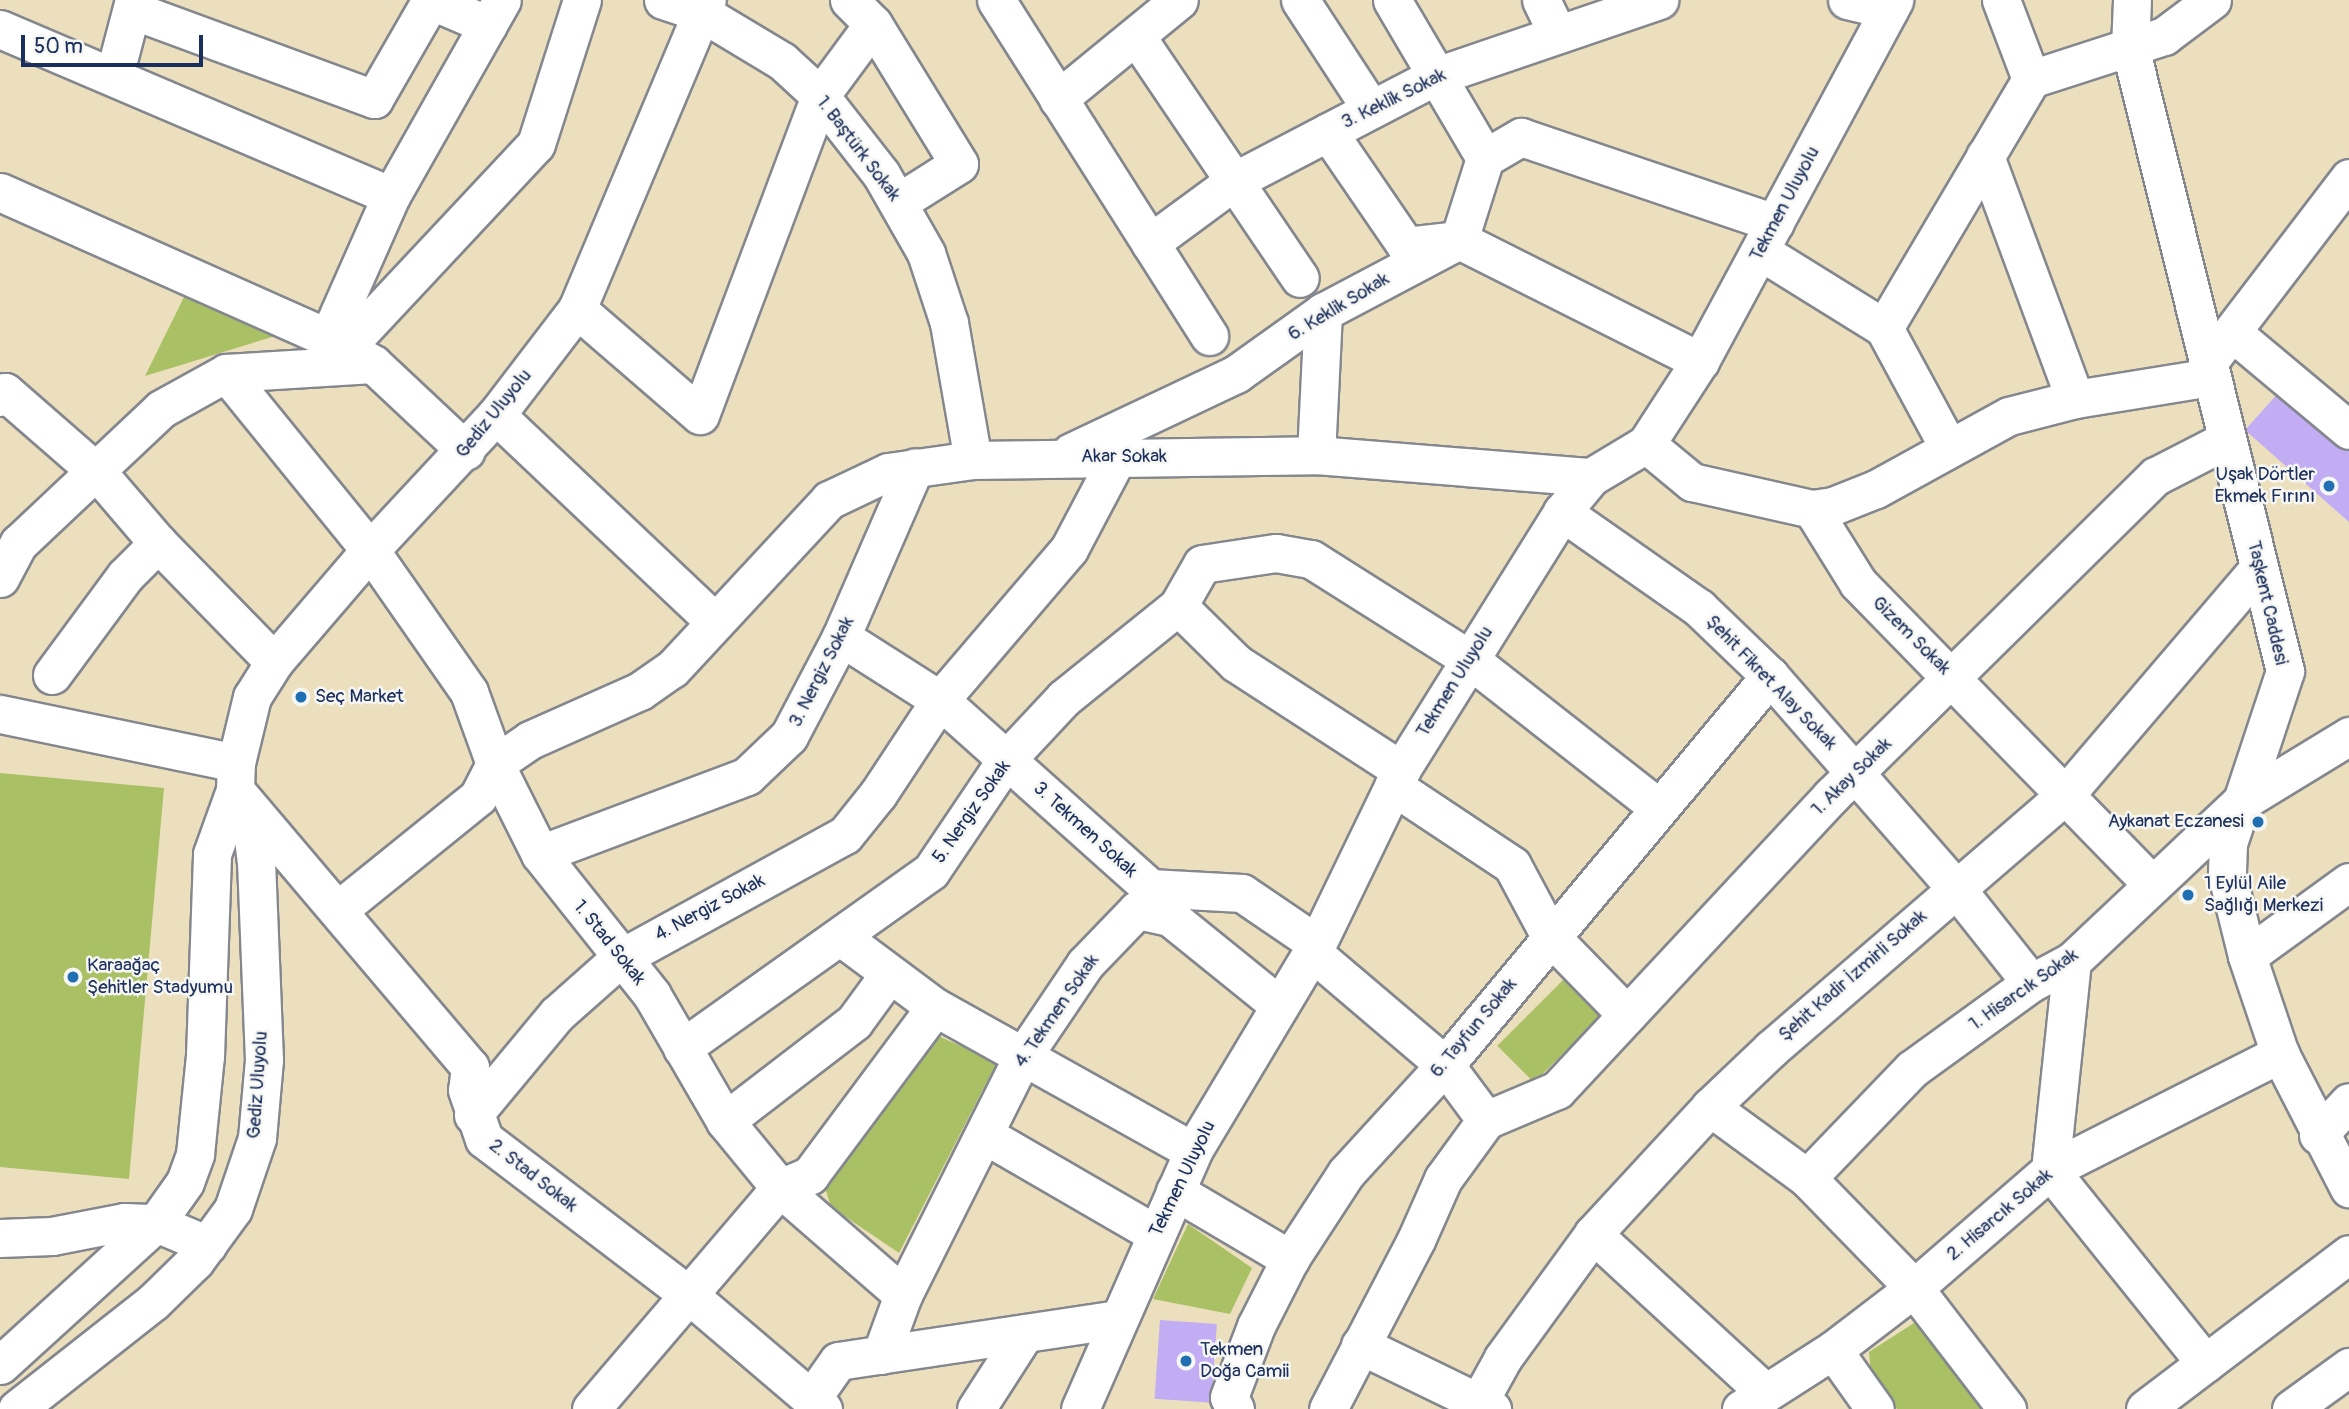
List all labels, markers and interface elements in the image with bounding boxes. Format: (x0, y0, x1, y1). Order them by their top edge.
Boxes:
scale bar (24, 21, 206, 65)
text: 50 m (34, 33, 83, 60)
street label: 3. Keklik Sokak (1338, 64, 1450, 134)
street label: 1. Baştürk Sokak (811, 92, 905, 206)
street label: Tekmen Uluyolu (1745, 143, 1825, 265)
street label: 6. Keklik Sokak (1284, 268, 1394, 346)
street label: Gediz Uluyolu (451, 365, 537, 463)
street label: Akar Sokak (1081, 446, 1167, 468)
place label: Uşak Dörtler Ekmek Fırını (2215, 464, 2315, 508)
marker: Uşak Dörtler Ekmek Fırını (2321, 478, 2337, 494)
street label: Taşkent Caddesi (2242, 539, 2292, 667)
street label: Gizem Sokak (1867, 592, 1955, 680)
street label: Şehit Fikret Alay Sokak (1701, 611, 1841, 755)
street label: 3. Nergiz Sokak (784, 613, 860, 731)
street label: Tekmen Uluyolu (1412, 622, 1498, 742)
place label: Seç Market (315, 686, 404, 708)
marker: Seç Market (293, 689, 309, 705)
street label: 1. Akay Sokak (1807, 733, 1897, 821)
street label: 5. Nergiz Sokak (928, 756, 1016, 868)
street label: 3. Tekmen Sokak (1028, 777, 1142, 883)
place label: Aykanat Eczanesi (2108, 811, 2244, 833)
marker: Aykanat Eczanesi (2250, 814, 2266, 830)
street label: 4. Nergiz Sokak (651, 869, 769, 947)
place label: 1 Eylül Aile Sağlığı Merkezi (2204, 873, 2323, 917)
marker: 1 Eylül Aile Sağlığı Merkezi (2178, 885, 2198, 905)
street label: 1. Stad Sokak (568, 896, 650, 990)
street label: Şehit Kadir İzmirli Sokak (1774, 905, 1932, 1047)
street label: 1. Hisarcık Sokak (1965, 944, 2083, 1036)
street label: 4. Tekmen Sokak (1010, 950, 1104, 1072)
place label: Karaağaç Şehitler Stadyumu (87, 955, 233, 999)
marker: Karaağaç Şehitler Stadyumu (65, 969, 81, 985)
street label: 6. Tayfun Sokak (1426, 974, 1522, 1082)
street label: Gediz Uluyolu (243, 1030, 273, 1140)
street label: Tekmen Uluyolu (1145, 1117, 1221, 1241)
street label: 2. Stad Sokak (484, 1134, 582, 1218)
street label: 2. Hisarcık Sokak (1942, 1164, 2058, 1266)
place label: Tekmen Doğa Camii (1200, 1339, 1289, 1383)
marker: Tekmen Doğa Camii (1178, 1353, 1194, 1369)

